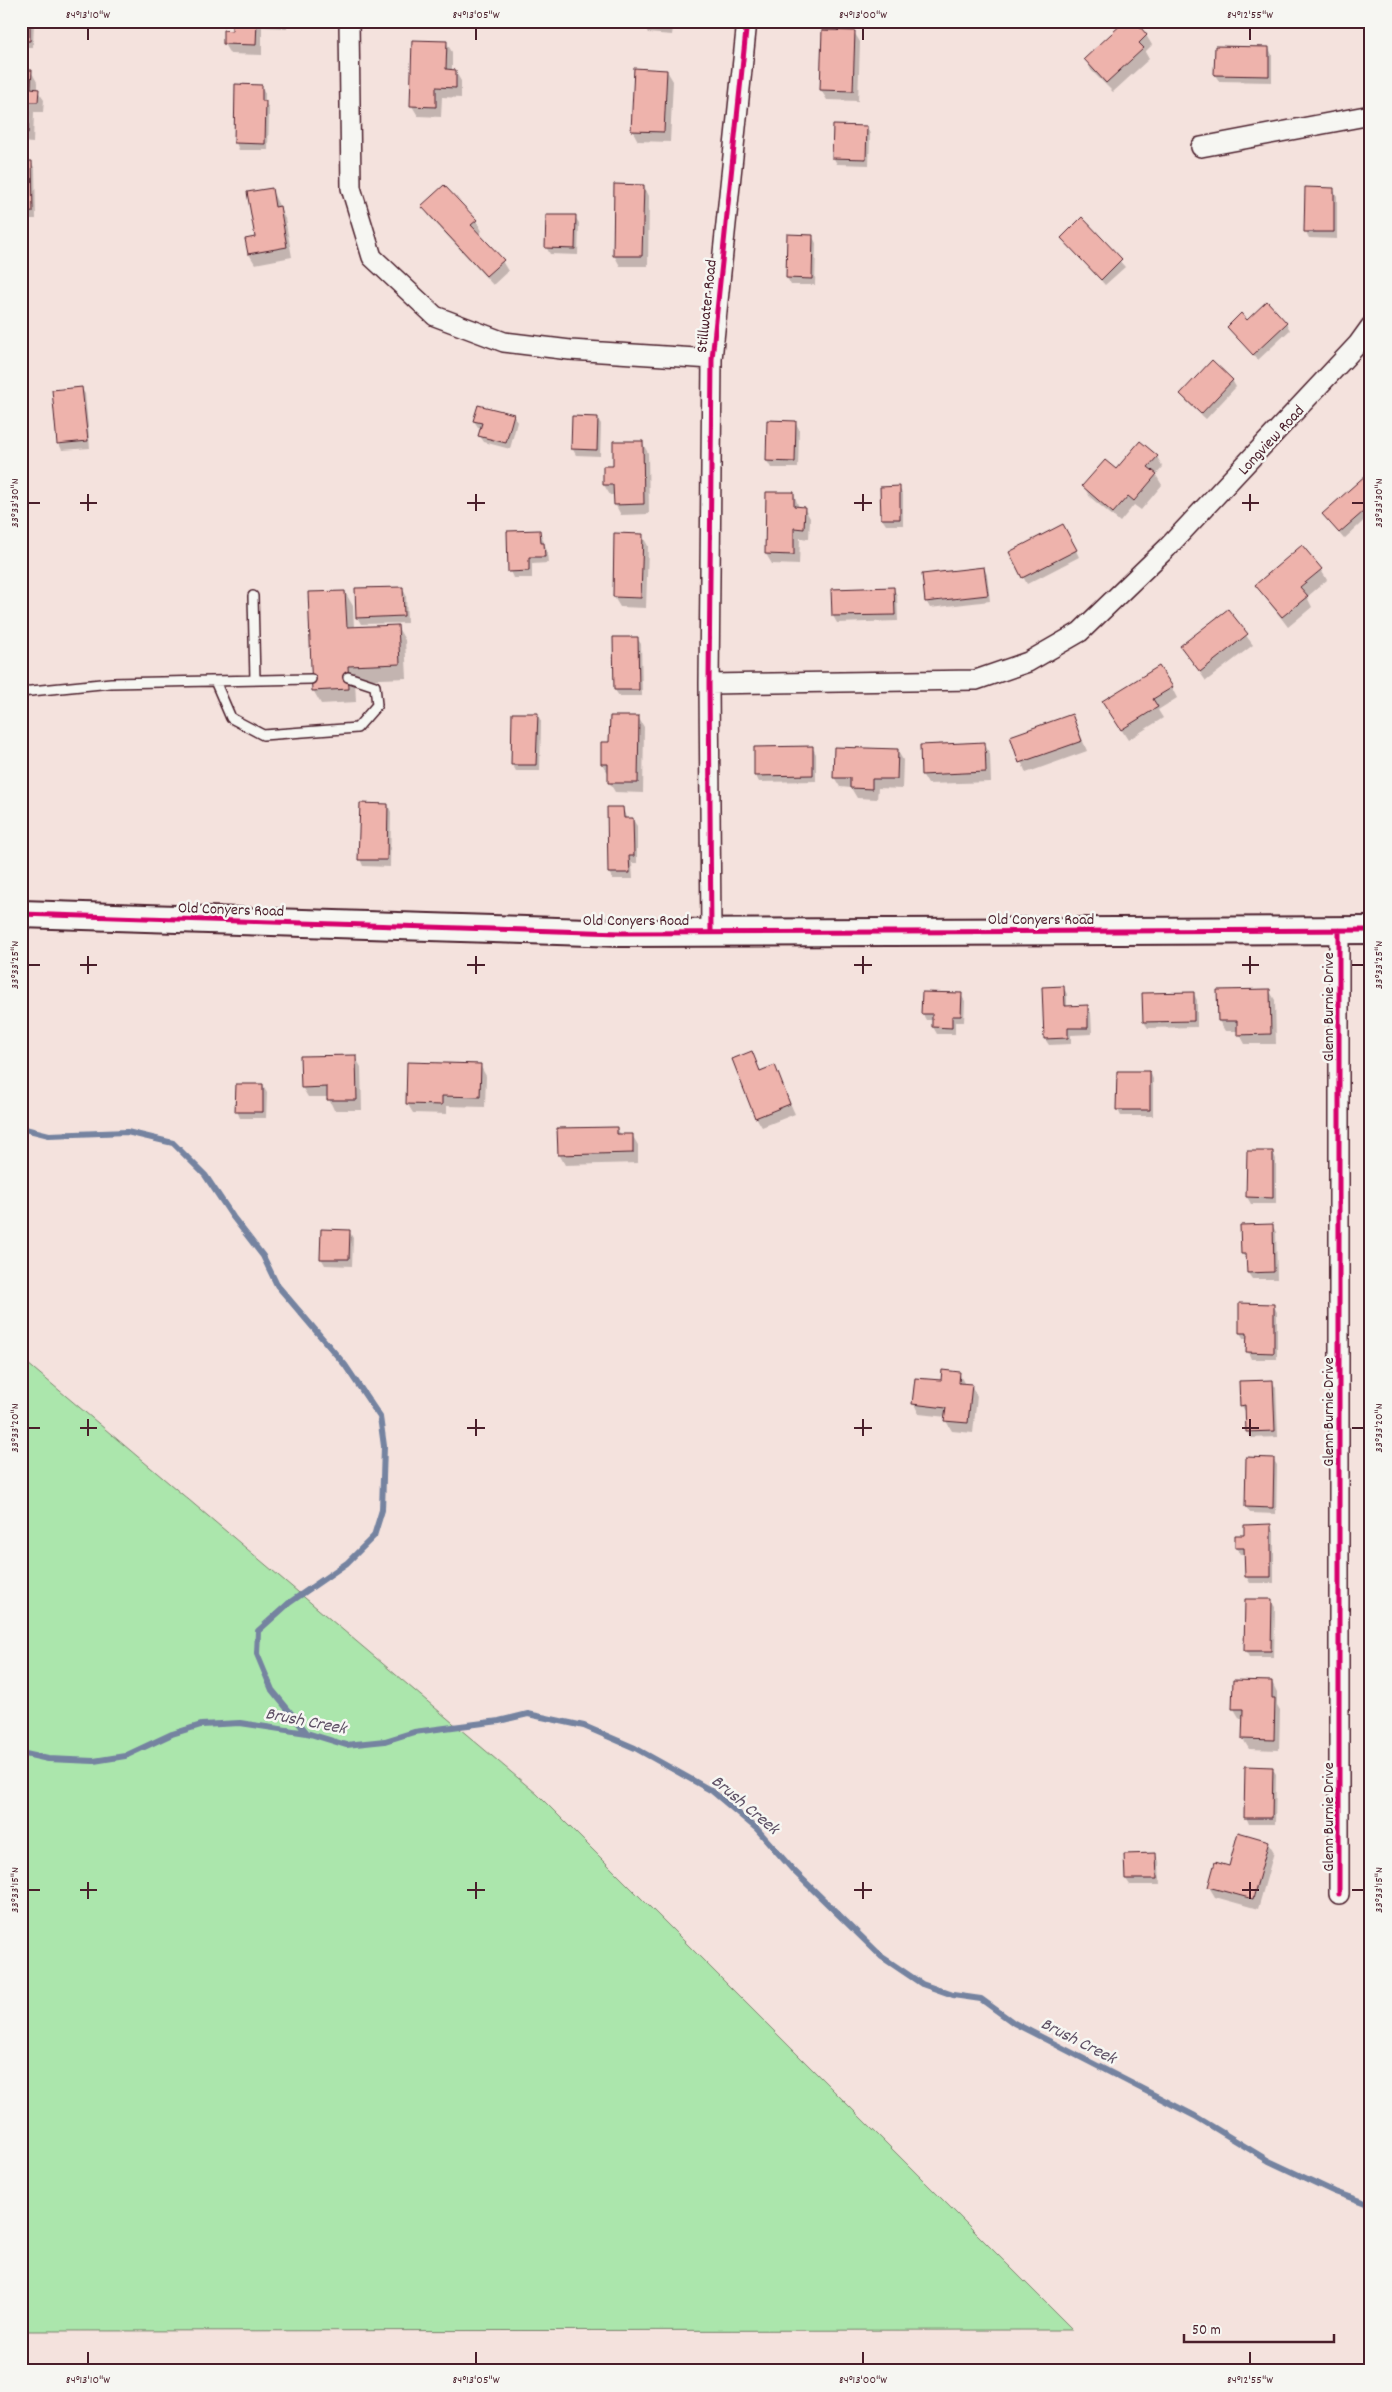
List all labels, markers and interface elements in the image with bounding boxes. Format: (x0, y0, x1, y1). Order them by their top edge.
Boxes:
text: 84°13'10"W (66, 7, 110, 24)
text: 84°13'05"W (452, 7, 500, 24)
text: 84°13'00"W (839, 7, 887, 24)
text: 84°12'55"W (1227, 7, 1273, 24)
street label: Stillwater Road (691, 258, 724, 354)
street label: Longview Road (1233, 400, 1310, 481)
text: 33°33'30"N (7, 478, 24, 528)
text: 33°33'30"N (1371, 478, 1388, 528)
street label: Old Conyers Road (177, 897, 284, 924)
street label: Old Conyers Road (988, 909, 1094, 932)
street label: Old Conyers Road (583, 910, 689, 933)
text: 33°33'25"N (7, 941, 24, 989)
text: 33°33'25"N (1371, 941, 1388, 989)
street label: Glenn Burnie Drive (1318, 952, 1341, 1062)
street label: Glenn Burnie Drive (1318, 1357, 1341, 1467)
text: 33°33'20"N (7, 1403, 24, 1453)
text: 33°33'20"N (1371, 1403, 1388, 1453)
water label: Brush Creek (263, 1702, 350, 1743)
street label: Glenn Burnie Drive (1318, 1762, 1341, 1872)
water label: Brush Creek (705, 1770, 785, 1843)
text: 33°33'15"N (7, 1867, 24, 1913)
text: 33°33'15"N (1371, 1867, 1388, 1913)
water label: Brush Creek (1036, 2013, 1121, 2073)
scale bar (1184, 2312, 1334, 2344)
text: 50 m (1192, 2320, 1221, 2342)
text: 84°13'10"W (66, 2372, 110, 2389)
text: 84°13'05"W (452, 2372, 500, 2389)
text: 84°13'00"W (839, 2372, 887, 2389)
text: 84°12'55"W (1227, 2372, 1273, 2389)

